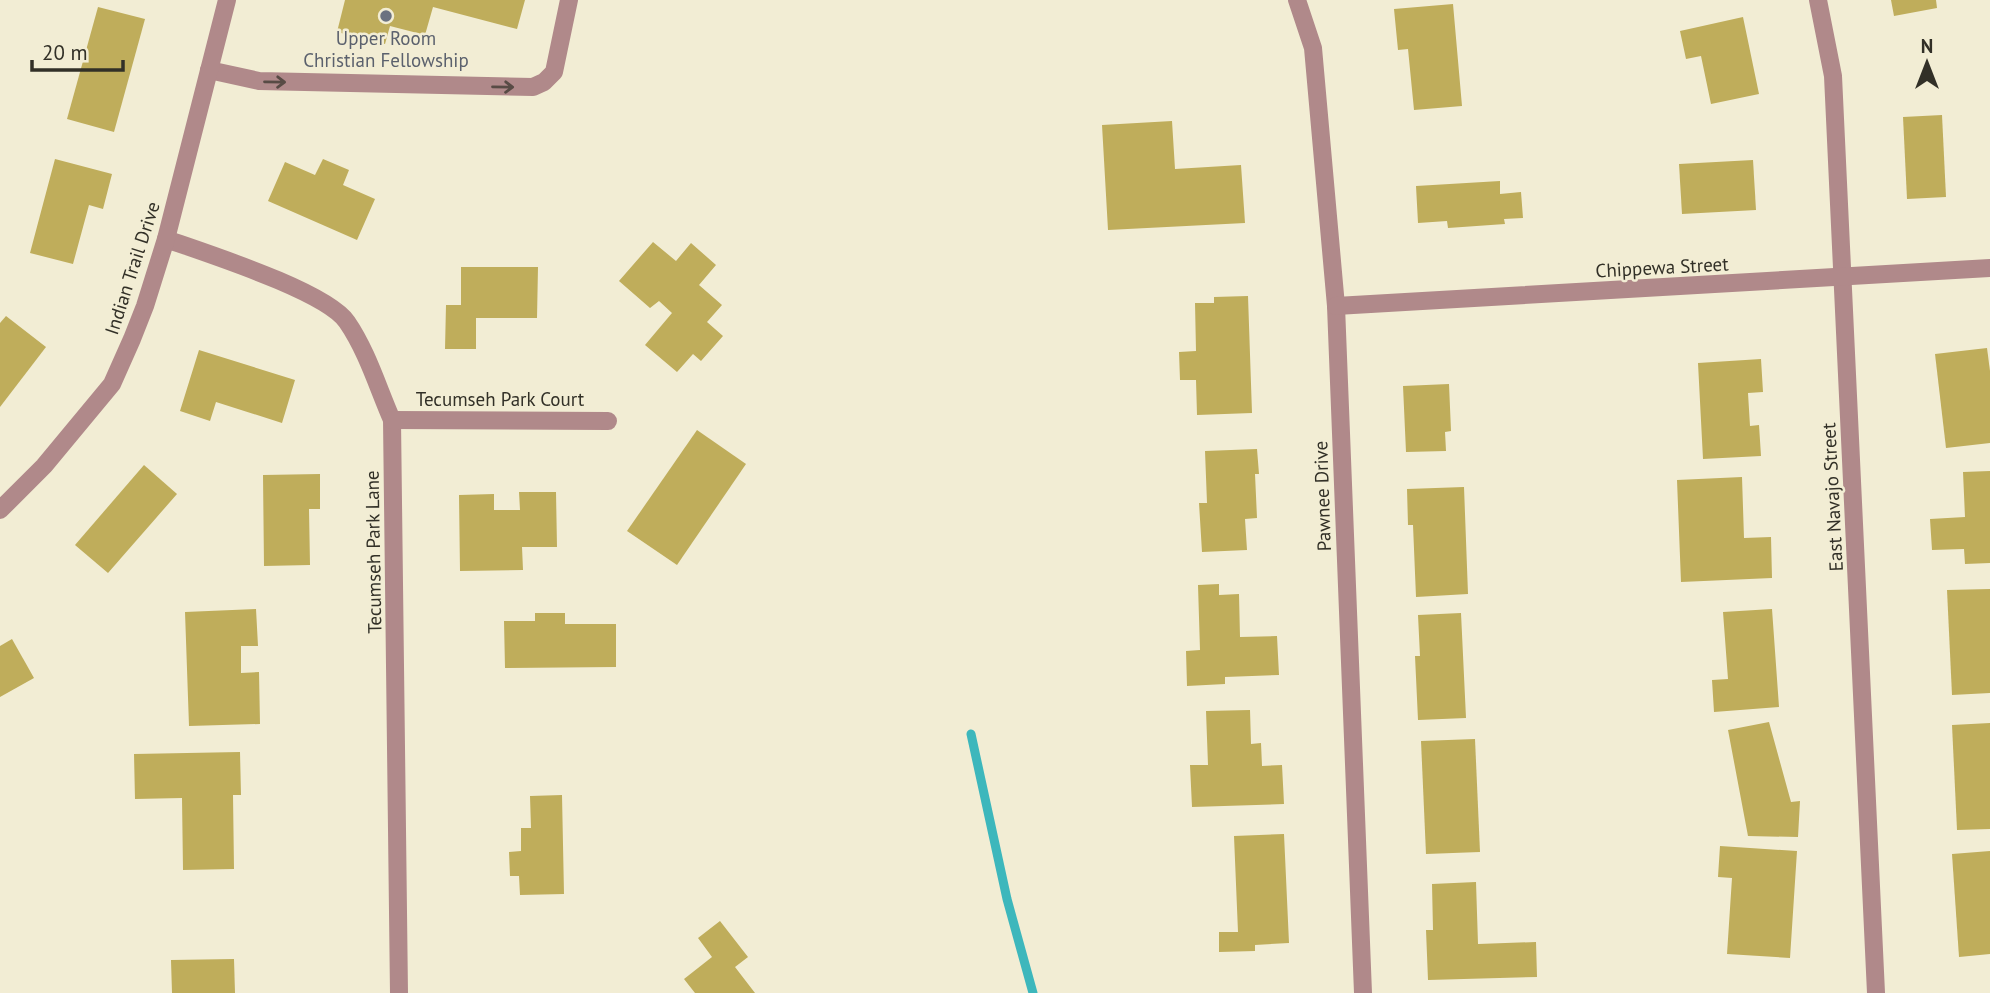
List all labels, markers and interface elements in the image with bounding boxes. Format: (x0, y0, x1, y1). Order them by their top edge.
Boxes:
marker: Upper Room Christian Fellowship (378, 8, 394, 24)
place label: Upper Room Christian Fellowship (303, 26, 469, 72)
scale bar (32, 28, 122, 72)
north arrow (1892, 28, 1962, 98)
text: N (1921, 34, 1933, 58)
text: 20 m (42, 39, 88, 66)
one-way arrow (264, 75, 287, 89)
one-way arrow (491, 80, 514, 94)
street label: Indian Trail Drive (99, 199, 165, 337)
street label: Chippewa Street (1595, 251, 1730, 282)
street label: Tecumseh Park Court (416, 387, 585, 411)
street label: East Navajo Street (1816, 422, 1848, 572)
street label: Pawnee Drive (1308, 440, 1336, 552)
street label: Tecumseh Park Lane (360, 470, 386, 634)

